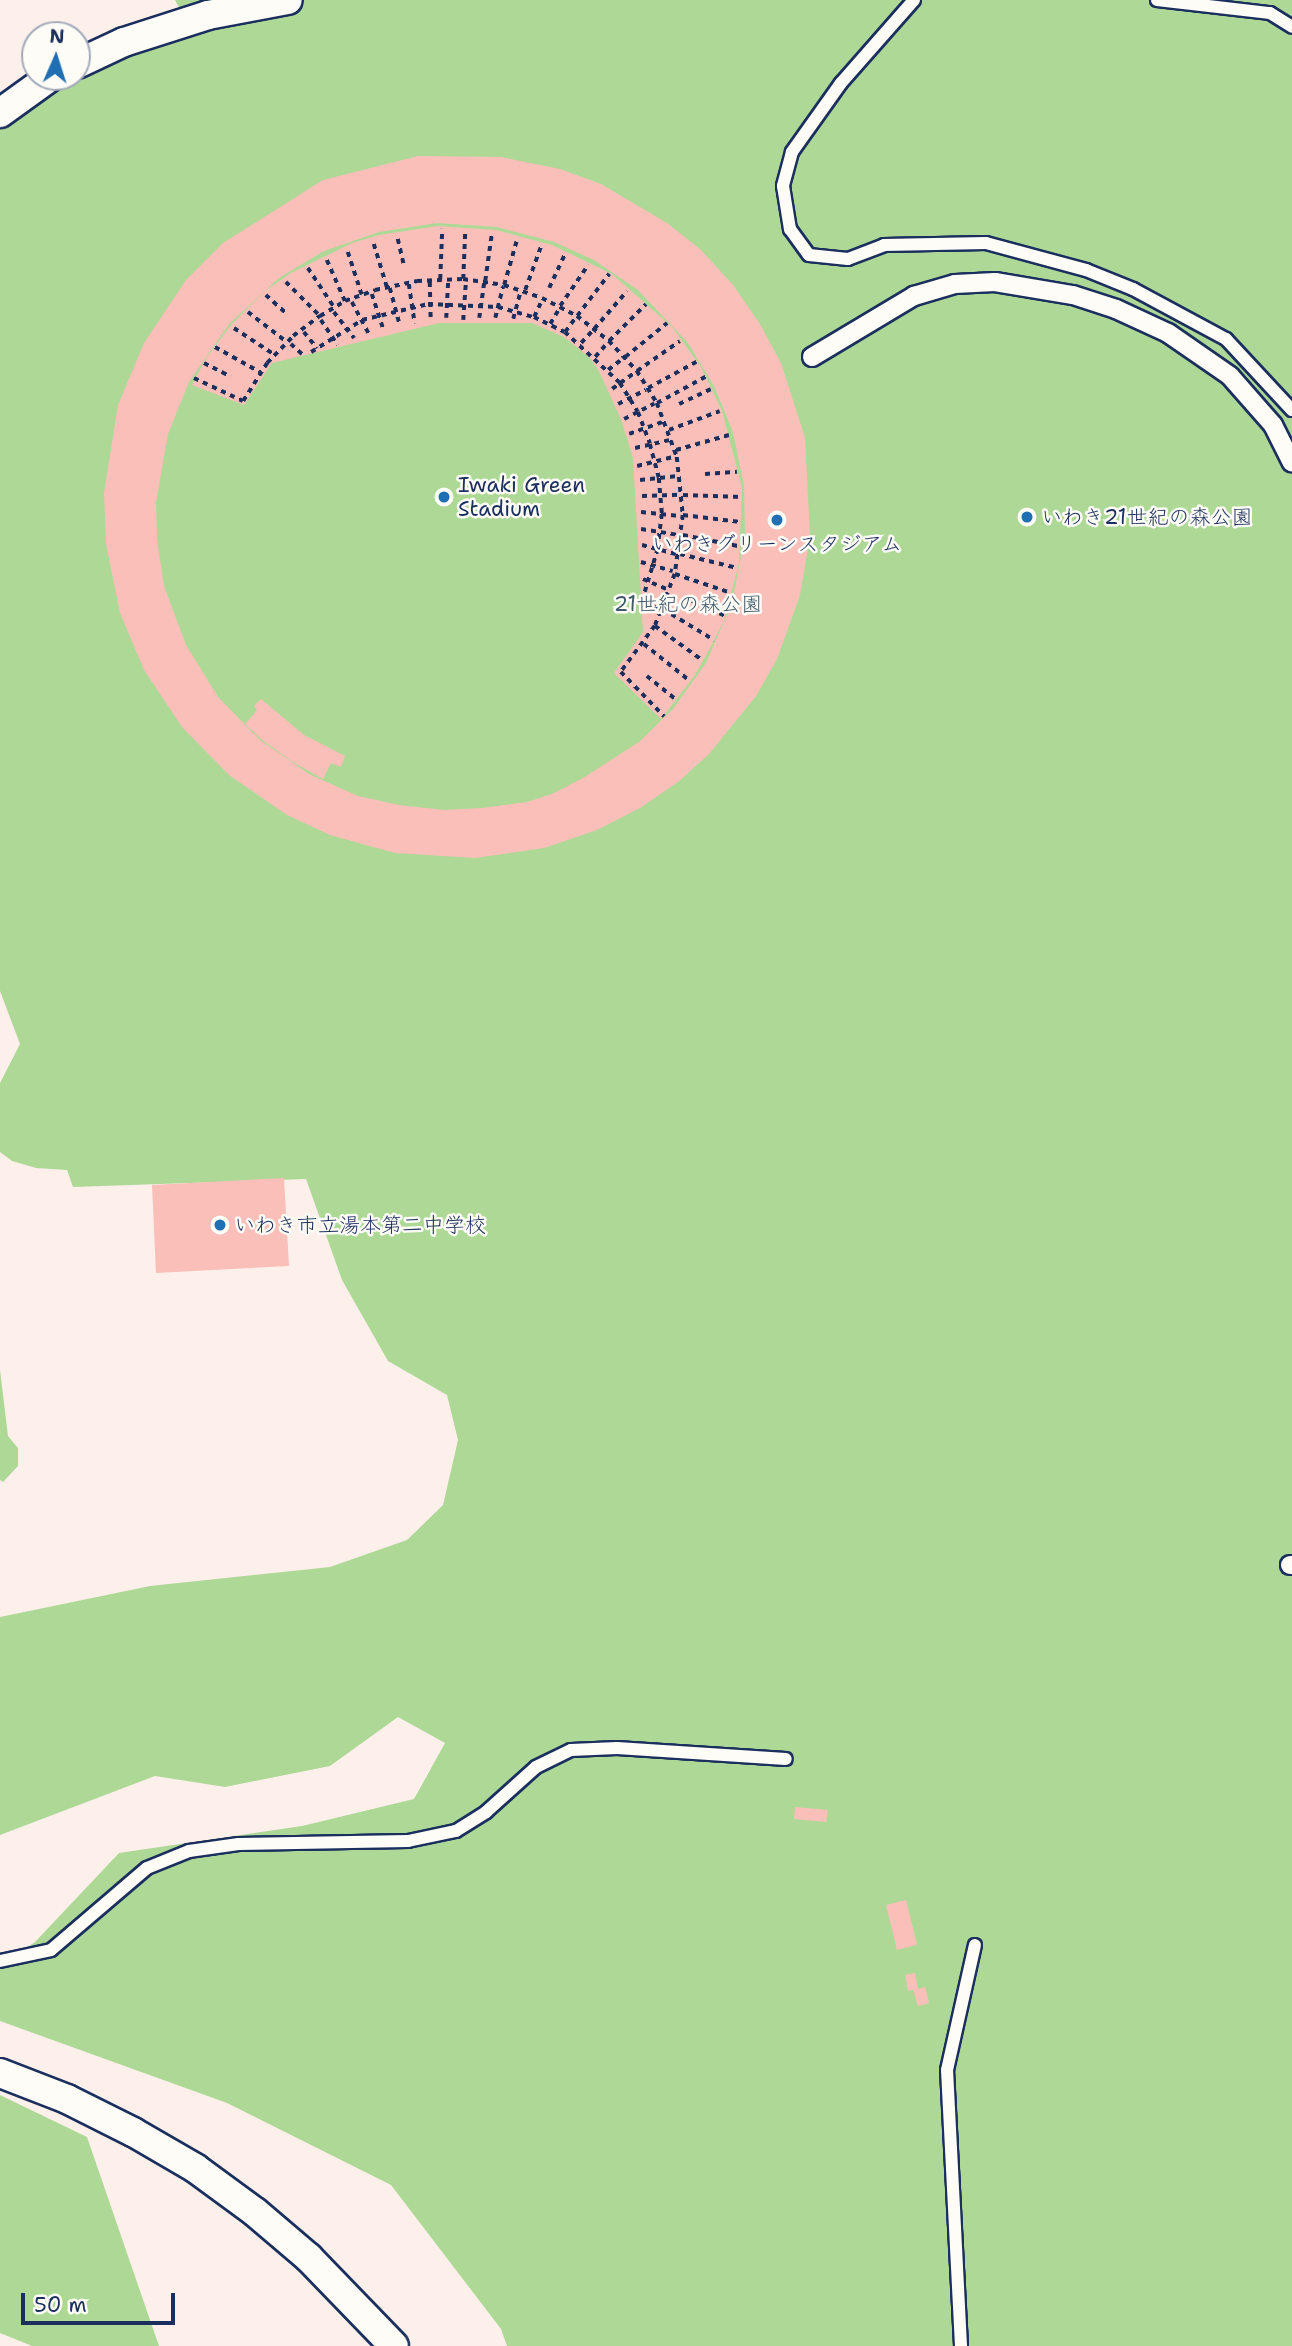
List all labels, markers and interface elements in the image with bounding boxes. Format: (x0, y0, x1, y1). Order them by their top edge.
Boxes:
north arrow (21, 21, 91, 91)
text: N (49, 24, 65, 49)
place label: Iwaki Green Stadium (458, 472, 585, 522)
marker: Iwaki Green Stadium (436, 489, 452, 505)
place label: いわき21世紀の森公園 (1041, 504, 1252, 530)
marker: いわき21世紀の森公園 (1019, 509, 1035, 525)
marker: いわきグリーンスタジアム (769, 512, 785, 528)
place label: いわきグリーンスタジアム (651, 531, 903, 557)
park label: 21世紀の森公園 (614, 591, 762, 617)
place label: いわき市立湯本第二中学校 (234, 1212, 486, 1238)
marker: いわき市立湯本第二中学校 (212, 1217, 228, 1233)
scale bar (24, 2280, 178, 2324)
text: 50 m (34, 2291, 87, 2319)

